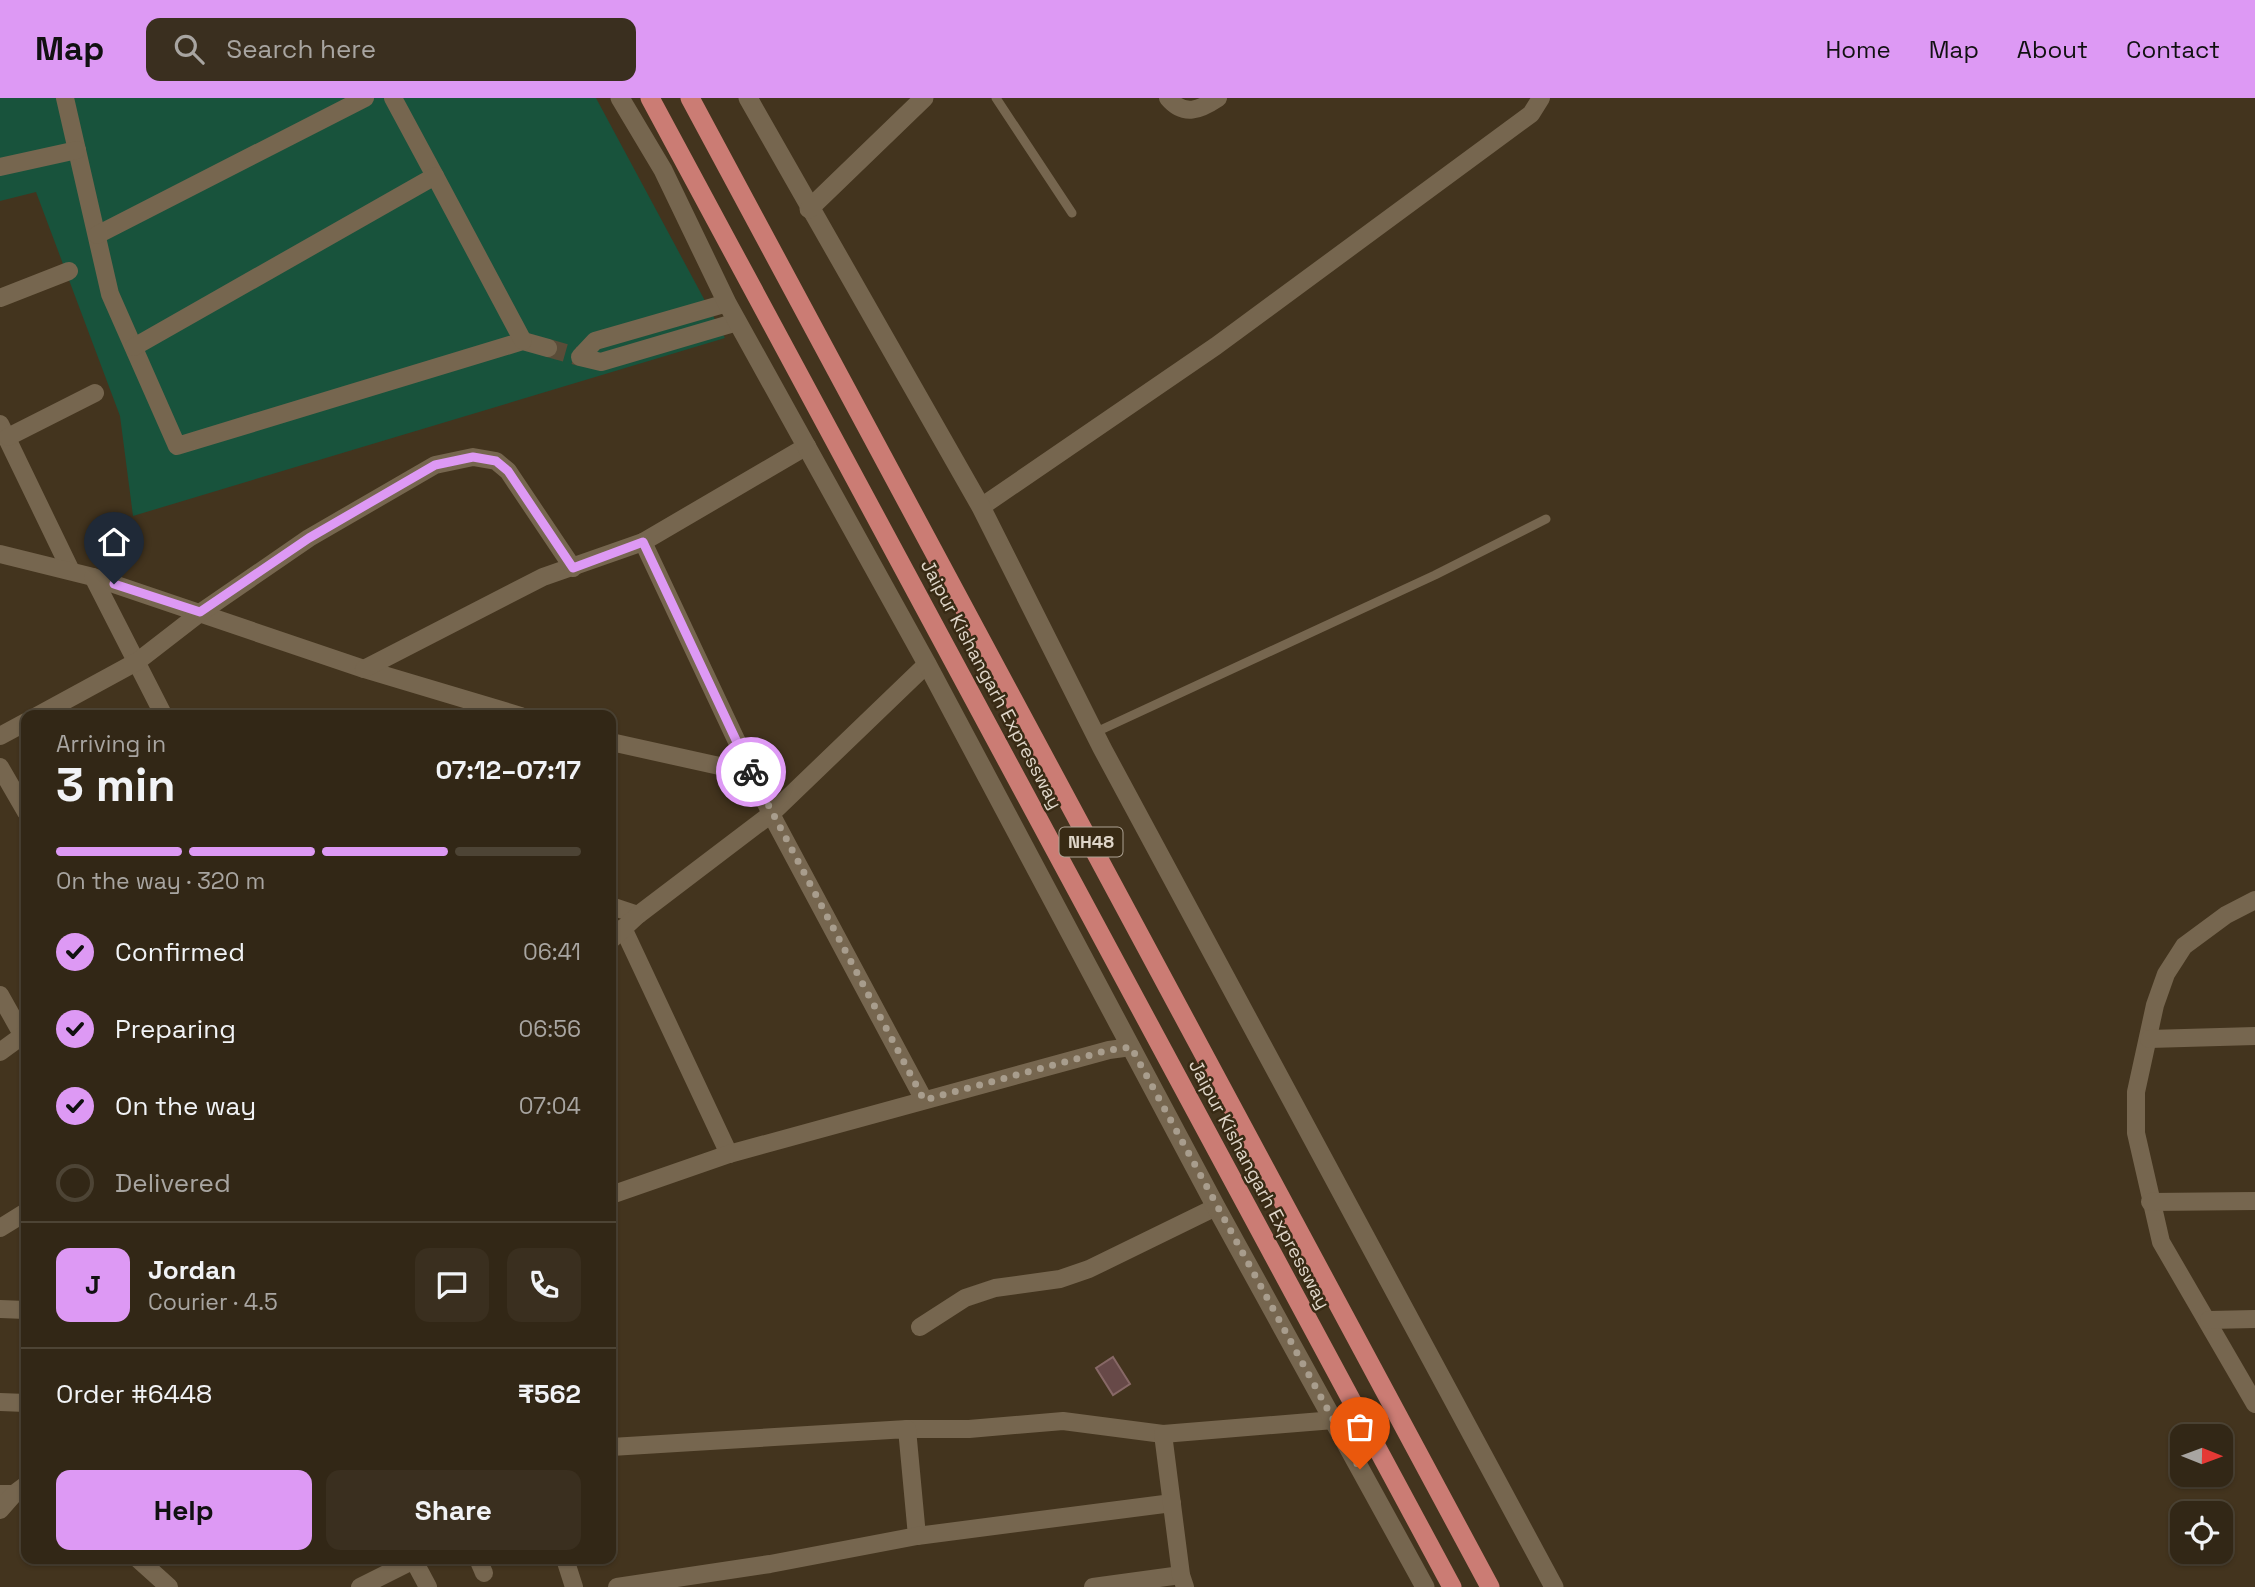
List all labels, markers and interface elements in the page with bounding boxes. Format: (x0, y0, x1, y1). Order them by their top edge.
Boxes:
search box (146, 18, 636, 81)
text: Map (35, 28, 104, 70)
icon: search (170, 30, 208, 68)
text: Search here (226, 32, 376, 66)
text: Home (1825, 34, 1891, 65)
text: Map (1929, 34, 1979, 65)
text: About (2017, 34, 2088, 65)
text: Contact (2126, 34, 2220, 65)
pin (84, 512, 144, 584)
icon: home (95, 523, 133, 561)
street label: Jaipur Kishangarh Expressway (915, 555, 1068, 813)
text: Arriving in (56, 729, 166, 759)
courier (716, 737, 786, 807)
text: 07:12–07:17 (436, 753, 581, 787)
icon: bike (732, 753, 770, 791)
text: 3 min (56, 756, 176, 814)
road number: NH48 (1060, 828, 1122, 856)
text: On the way · 320 m (56, 866, 265, 896)
icon: check (56, 933, 94, 971)
text: Confirmed (115, 935, 245, 969)
text: 06:41 (523, 937, 581, 967)
icon: check (56, 1010, 94, 1048)
text: Preparing (115, 1012, 236, 1046)
text: 06:56 (519, 1014, 581, 1044)
street label: Jaipur Kishangarh Expressway (1183, 1055, 1336, 1313)
icon: check (56, 1087, 94, 1125)
text: On the way (115, 1089, 256, 1123)
text: 07:04 (519, 1091, 581, 1121)
text: Delivered (115, 1166, 231, 1200)
button: chat (415, 1248, 489, 1322)
button: phone (507, 1248, 581, 1322)
text: Jordan (148, 1253, 236, 1287)
text: J (85, 1268, 101, 1302)
text: Courier · 4.5 (148, 1287, 278, 1317)
text: Order #6448 (56, 1377, 212, 1411)
text: ₹562 (518, 1377, 581, 1411)
pin (1330, 1397, 1390, 1469)
icon: bag (1341, 1408, 1379, 1446)
north arrow (2170, 1424, 2233, 1488)
map controls (2170, 1424, 2233, 1564)
button: Help (56, 1470, 312, 1550)
button: Share (326, 1470, 581, 1550)
button: locate (2170, 1501, 2233, 1564)

